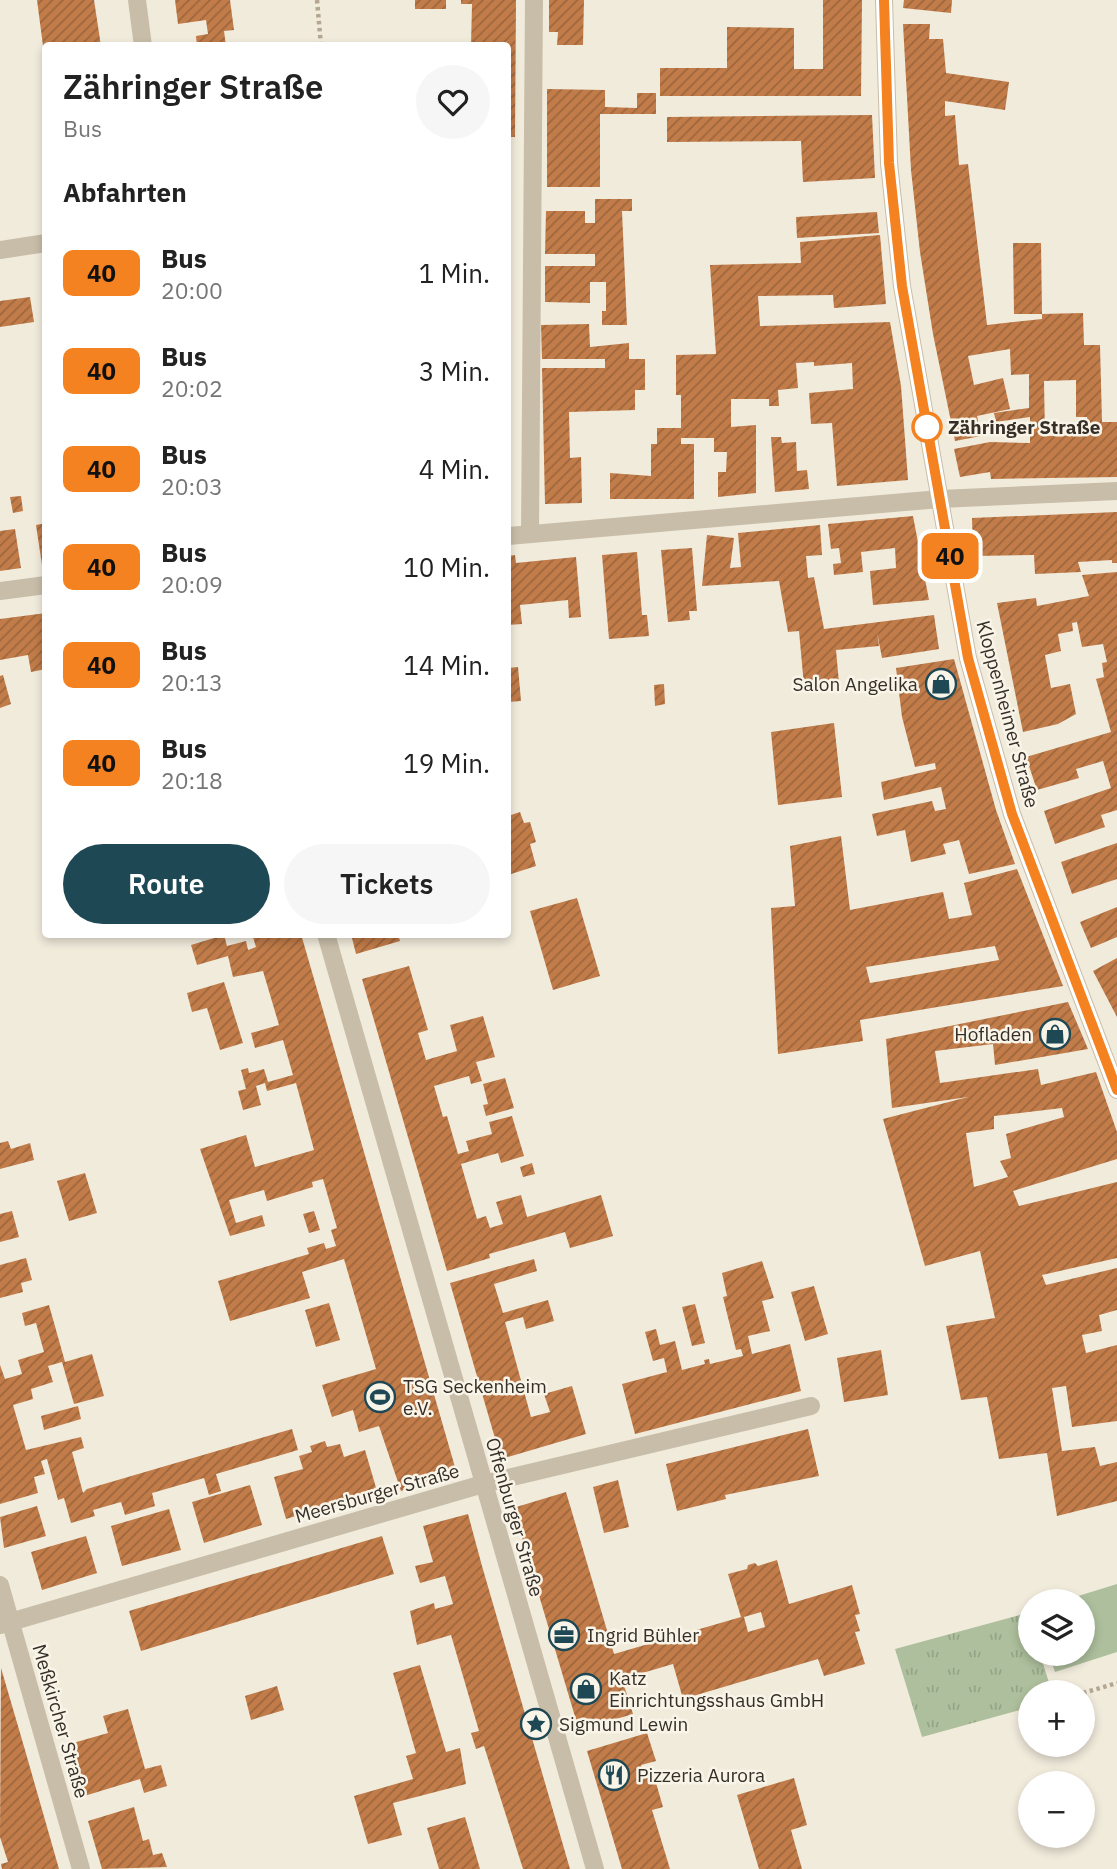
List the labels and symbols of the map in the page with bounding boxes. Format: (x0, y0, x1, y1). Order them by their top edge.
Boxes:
marker: Zähringer Straße (912, 412, 942, 442)
place label: Zähringer Straße (948, 415, 1101, 439)
line badge: 40 (918, 533, 982, 579)
street label: Kloppenheimer Straße (971, 618, 1045, 810)
shop icon: Salon Angelika (924, 667, 958, 701)
place label: Salon Angelika (792, 672, 918, 696)
shop icon: Hofladen (1038, 1017, 1072, 1051)
place label: Hofladen (954, 1022, 1032, 1046)
place label: TSG Seckenheim e.V. (403, 1374, 547, 1420)
sports icon: TSG Seckenheim e.V. (363, 1380, 397, 1414)
street label: Offenburger Straße (481, 1435, 549, 1599)
street label: Meersburger Straße (292, 1458, 462, 1528)
office icon: Ingrid Bühler (547, 1618, 581, 1652)
place label: Ingrid Bühler (587, 1623, 699, 1647)
street label: Meßkircher Straße (28, 1641, 94, 1801)
place label: Katz Einrichtungsshaus GmbH (609, 1666, 824, 1712)
shop icon: Katz Einrichtungsshaus GmbH (569, 1672, 603, 1706)
place icon: Sigmund Lewin (519, 1707, 553, 1741)
place label: Sigmund Lewin (559, 1712, 688, 1736)
restaurant icon: Pizzeria Aurora (597, 1758, 631, 1792)
place label: Pizzeria Aurora (637, 1763, 765, 1787)

